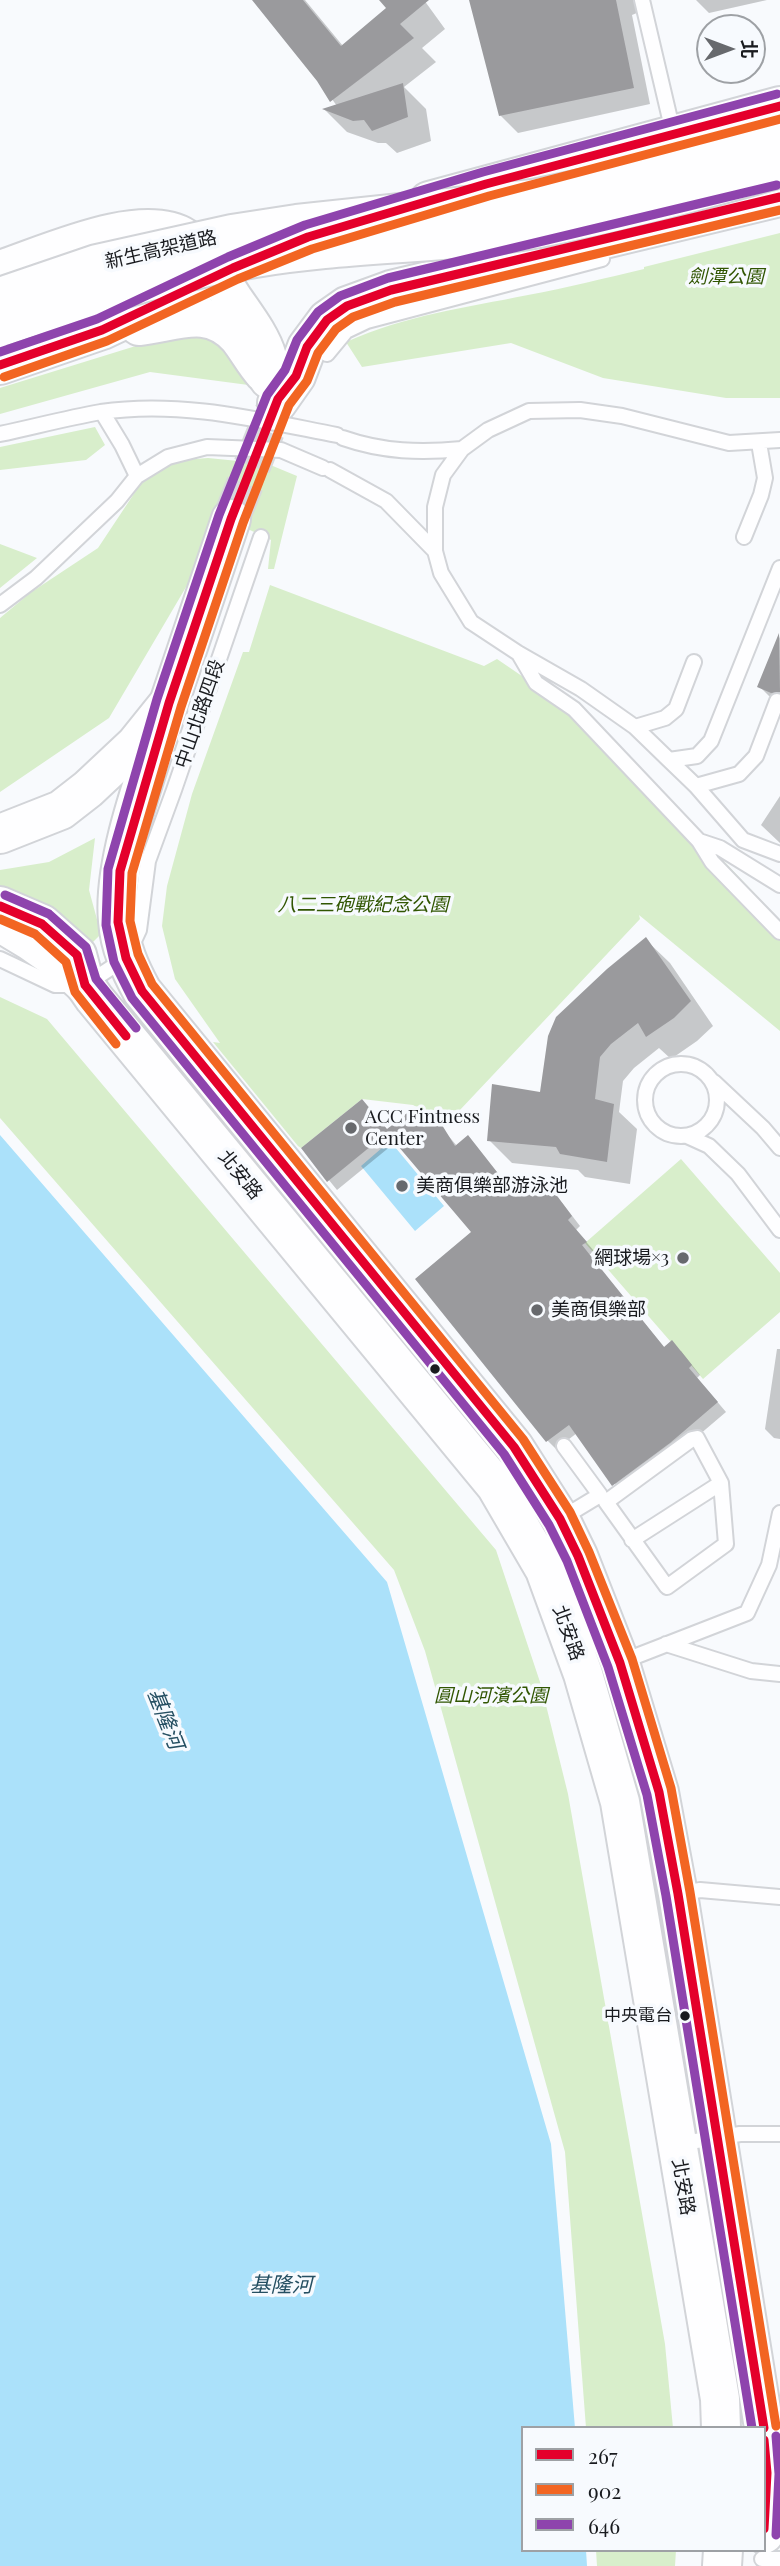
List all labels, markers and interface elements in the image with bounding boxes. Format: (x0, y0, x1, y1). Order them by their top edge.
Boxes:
north arrow (696, 14, 766, 84)
text: 北 (737, 39, 763, 59)
street label: 新生高架道路 (103, 226, 219, 274)
park label: 劍潭公園 (688, 266, 764, 288)
street label: 中山北路四段 (171, 656, 229, 772)
park label: 八二三砲戰紀念公園 (278, 894, 448, 916)
place label: ACC Fintness Center (365, 1106, 480, 1150)
marker: ACC Fintness Center (343, 1120, 359, 1136)
street label: 北安路 (213, 1146, 267, 1204)
place label: 美商俱樂部游泳池 (416, 1175, 568, 1197)
marker: 美商俱樂部游泳池 (394, 1178, 410, 1194)
place label: 網球場×3 (594, 1247, 669, 1269)
marker: 網球場×3 (675, 1250, 691, 1266)
place label: 美商俱樂部 (551, 1299, 646, 1321)
marker: 美商俱樂部 (529, 1302, 545, 1318)
unlabelled marker (428, 1362, 442, 1376)
street label: 北安路 (548, 1602, 588, 1664)
water label: 基隆河 (142, 1685, 188, 1753)
park label: 圓山河濱公園 (434, 1685, 548, 1707)
place label: 中央電台 (604, 2006, 672, 2026)
marker: 中央電台 (678, 2009, 692, 2023)
street label: 北安路 (667, 2157, 699, 2217)
water label: 基隆河 (250, 2272, 312, 2298)
legend (521, 2426, 766, 2552)
text: 267 (588, 2441, 617, 2469)
text: 902 (588, 2476, 621, 2504)
text: 646 (588, 2511, 620, 2539)

